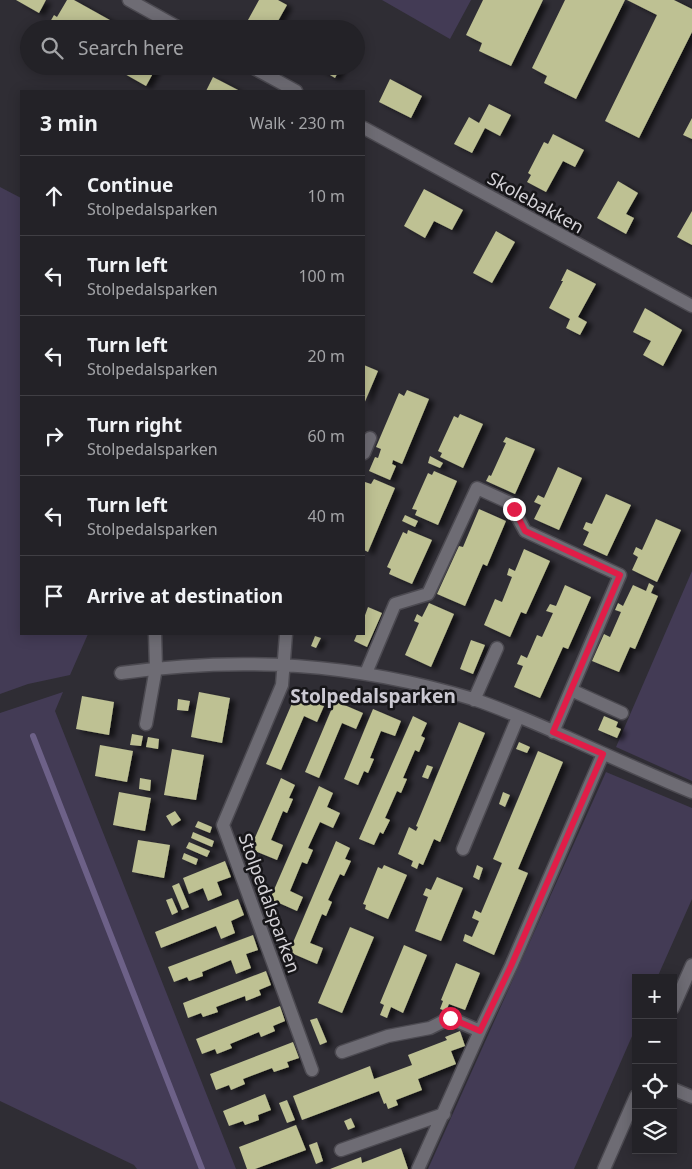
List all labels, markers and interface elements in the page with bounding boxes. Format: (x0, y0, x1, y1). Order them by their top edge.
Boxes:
search box (20, 20, 365, 75)
icon: search (38, 34, 66, 62)
text: Search here (78, 35, 184, 61)
text: 3 min (40, 109, 98, 137)
text: Walk · 230 m (250, 112, 345, 134)
street label: Skolebakken (483, 166, 589, 238)
text: Continue (87, 172, 173, 198)
icon: ahead (40, 182, 68, 210)
text: 10 m (308, 185, 345, 207)
text: Stolpedalsparken (87, 198, 218, 220)
text: Turn left (87, 252, 168, 278)
icon: left (40, 262, 68, 290)
text: 100 m (298, 265, 345, 287)
text: Stolpedalsparken (87, 278, 218, 300)
text: Turn left (87, 332, 168, 358)
icon: left (40, 342, 68, 370)
text: 20 m (308, 345, 345, 367)
text: Stolpedalsparken (87, 358, 218, 380)
text: Turn right (87, 412, 182, 438)
icon: right (40, 422, 68, 450)
text: 60 m (308, 425, 345, 447)
text: Stolpedalsparken (87, 438, 218, 460)
text: Turn left (87, 492, 168, 518)
route end (503, 498, 526, 521)
icon: left (40, 502, 68, 530)
text: 40 m (308, 505, 345, 527)
text: Stolpedalsparken (87, 518, 218, 540)
icon: arrive (40, 582, 68, 610)
text: Arrive at destination (87, 583, 283, 609)
district label: Stolpedalsparken (290, 683, 456, 709)
street label: Stolpedalsparken (234, 830, 306, 976)
map controls (632, 974, 677, 1154)
button: + (632, 974, 677, 1019)
route start (439, 1007, 462, 1030)
button: − (632, 1019, 677, 1064)
button: locate (632, 1064, 677, 1109)
button: layers (632, 1109, 677, 1154)

